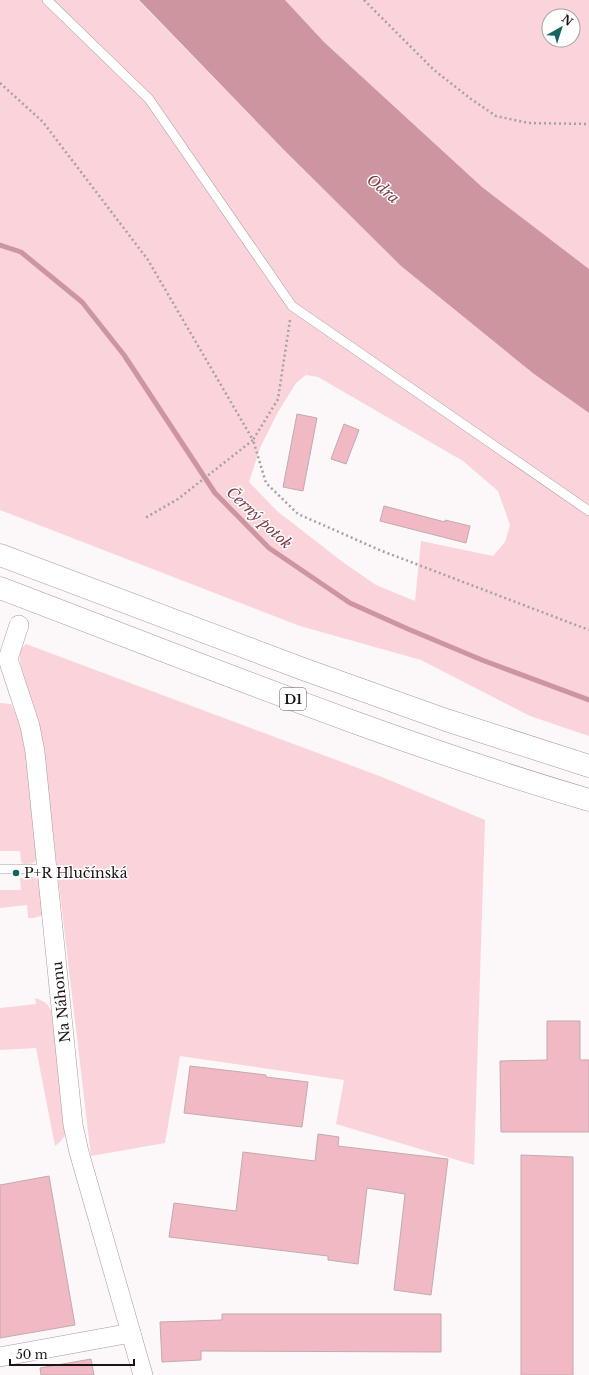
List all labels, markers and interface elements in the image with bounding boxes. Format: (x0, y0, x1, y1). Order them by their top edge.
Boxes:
north arrow (541, 8, 581, 48)
text: N (559, 12, 576, 29)
water label: Odra (363, 170, 403, 207)
water label: Černý potok (223, 483, 296, 553)
road number: D1 (280, 688, 306, 710)
place label: P+R Hlučínská (24, 864, 128, 882)
marker: P+R Hlučínská (11, 868, 21, 878)
street label: Na Náhonu (48, 960, 74, 1043)
scale bar (10, 1341, 134, 1367)
text: 50 m (16, 1347, 48, 1362)

